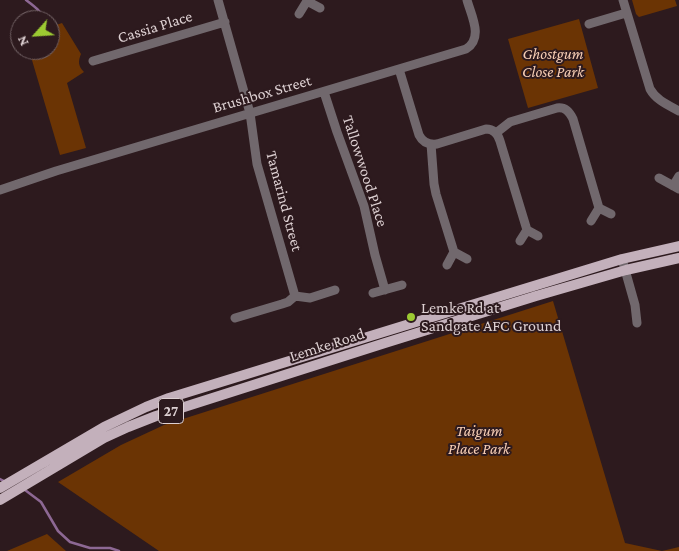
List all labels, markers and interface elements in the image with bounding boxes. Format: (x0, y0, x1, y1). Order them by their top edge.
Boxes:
street label: Cassia Place (115, 7, 195, 47)
north arrow (10, 10, 60, 60)
text: N (13, 33, 32, 49)
park label: Ghostgum Close Park (522, 44, 584, 82)
street label: Brushbox Street (210, 71, 314, 117)
street label: Tallowwood Place (338, 113, 392, 229)
street label: Tamarind Street (261, 149, 307, 253)
place label: Lemke Rd at Sandgate AFC Ground (421, 298, 561, 336)
marker: Lemke Rd at Sandgate AFC Ground (405, 311, 417, 323)
street label: Lemke Road (287, 324, 367, 366)
road number: 27 (158, 398, 184, 424)
park label: Taigum Place Park (448, 421, 510, 459)

